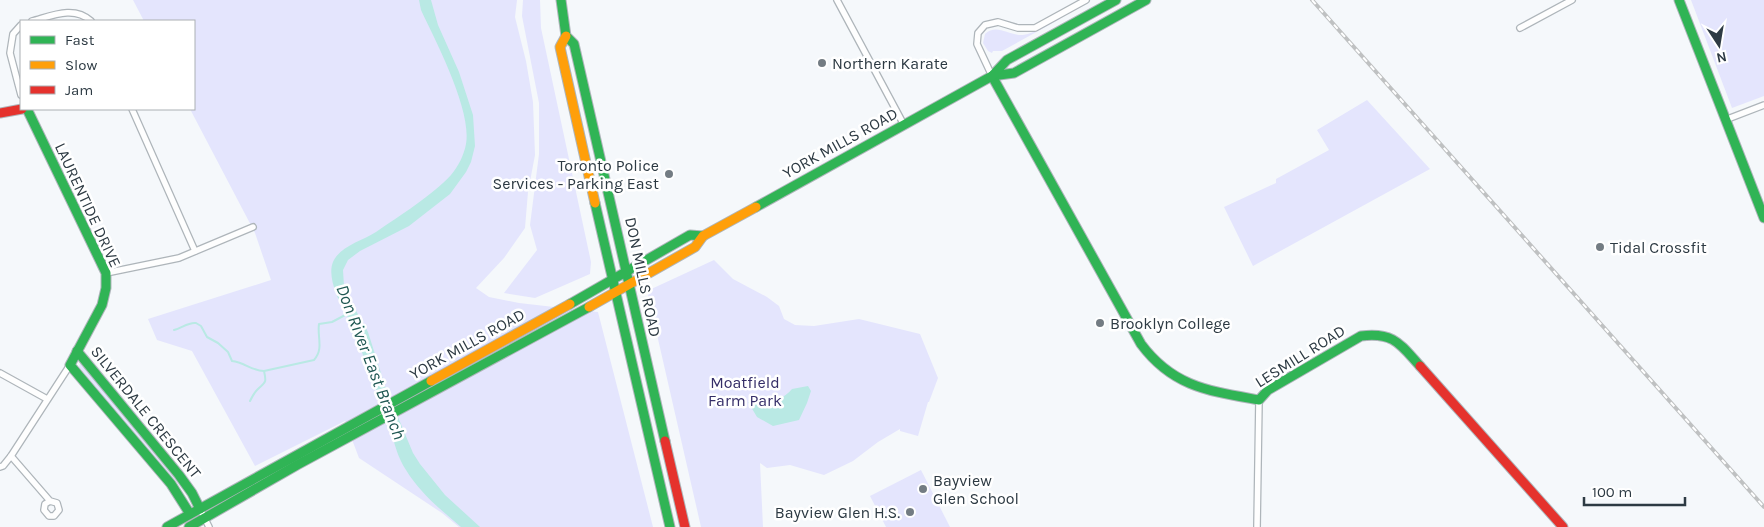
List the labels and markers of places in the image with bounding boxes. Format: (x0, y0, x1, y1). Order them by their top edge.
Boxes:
place label: Northern Karate (832, 54, 948, 73)
marker: Northern Karate (816, 57, 828, 69)
place label: Toronto Police Services - Parking East (493, 156, 659, 193)
marker: Toronto Police Services - Parking East (663, 168, 675, 180)
place label: Tidal Crossfit (1610, 238, 1707, 257)
marker: Tidal Crossfit (1594, 241, 1606, 253)
place label: Brooklyn College (1110, 314, 1231, 333)
marker: Brooklyn College (1094, 317, 1106, 329)
place label: Bayview Glen School (933, 471, 1019, 508)
marker: Bayview Glen School (917, 483, 929, 495)
place label: Bayview Glen H.S. (775, 503, 900, 522)
marker: Bayview Glen H.S. (904, 506, 916, 518)

